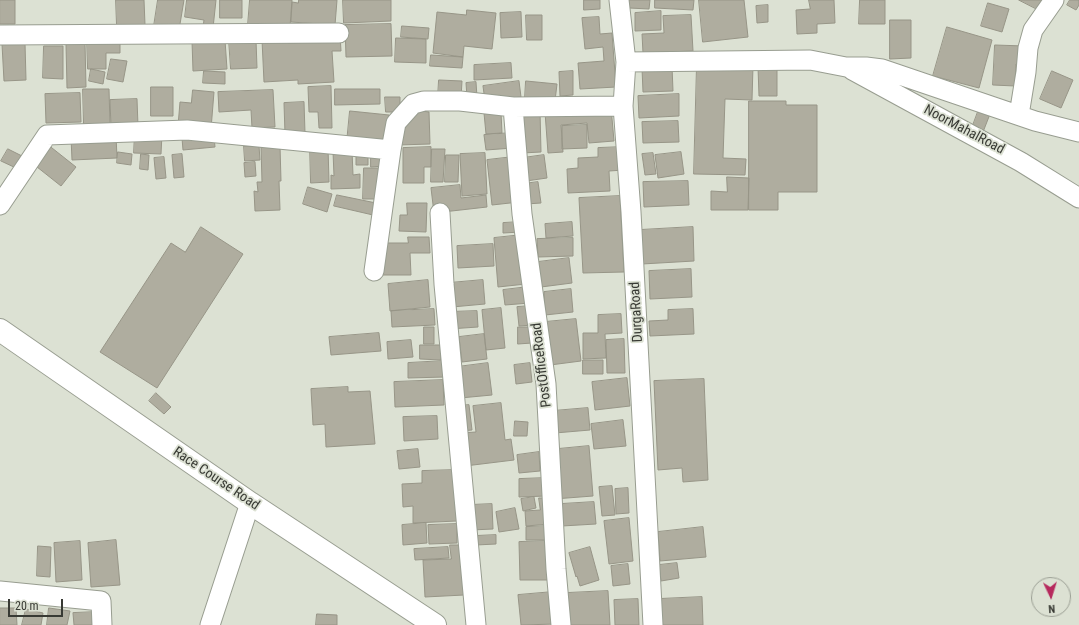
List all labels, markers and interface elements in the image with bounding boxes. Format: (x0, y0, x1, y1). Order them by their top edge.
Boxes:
street label: NoorMahalRoad (921, 102, 1007, 158)
street label: DurgaRoad (627, 281, 647, 343)
street label: PostOfficeRoad (528, 322, 556, 408)
street label: Race Course Road (170, 444, 262, 514)
north arrow (1031, 577, 1071, 617)
scale bar (10, 591, 65, 617)
text: 20 m (15, 599, 39, 613)
text: N (1048, 602, 1056, 615)

